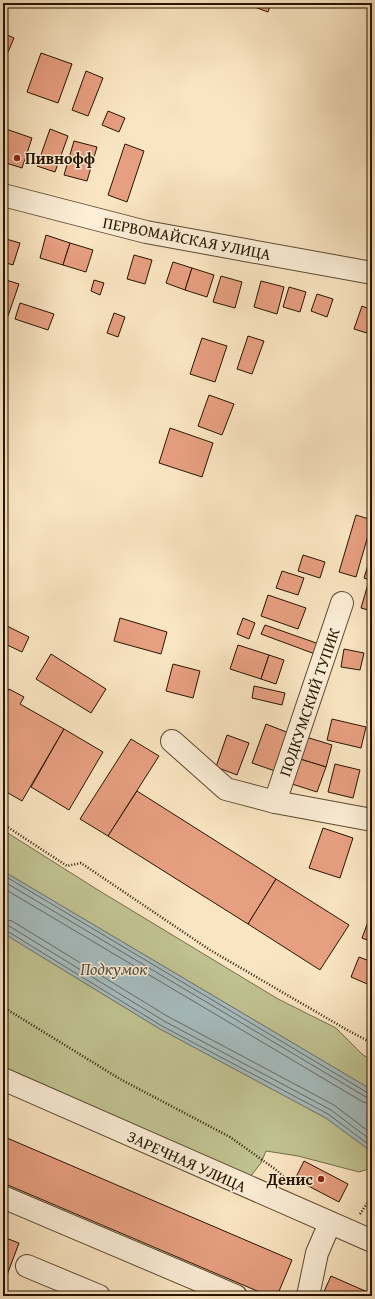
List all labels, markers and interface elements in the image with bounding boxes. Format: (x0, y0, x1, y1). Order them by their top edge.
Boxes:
place label: Пивнофф (25, 146, 95, 170)
marker: Пивнофф (12, 153, 22, 163)
street label: ПЕРВОМАЙСКАЯ УЛИЦА (101, 210, 273, 266)
street label: ПОДКУМСКИЙ ТУПИК (272, 624, 346, 779)
water label: Подкумок (80, 956, 148, 981)
street label: ЗАРЕЧНАЯ УЛИЦА (123, 1124, 251, 1198)
place label: Денис (266, 1167, 314, 1191)
marker: Денис (316, 1174, 326, 1184)

